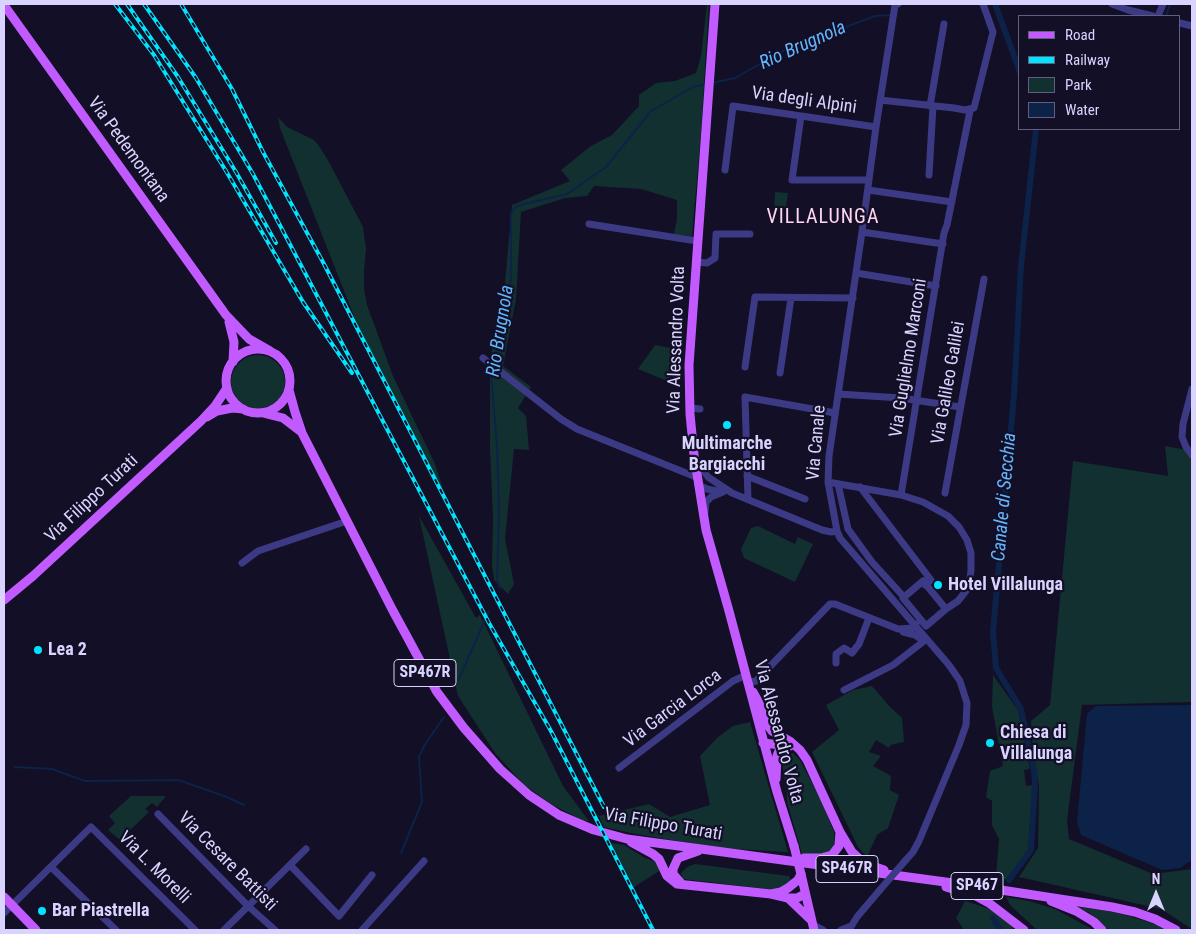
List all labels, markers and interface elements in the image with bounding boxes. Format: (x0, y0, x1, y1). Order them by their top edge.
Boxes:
legend (1018, 15, 1181, 130)
water label: Rio Brugnola (756, 17, 850, 75)
text: Road (1065, 26, 1095, 44)
text: Railway (1065, 51, 1110, 69)
text: Park (1065, 76, 1092, 94)
street label: Via degli Alpini (750, 83, 858, 119)
street label: Via Pedemontana (82, 93, 174, 207)
text: Water (1065, 101, 1099, 119)
district label: VILLALUNGA (765, 206, 881, 230)
street label: Via Alessandro Volta (664, 266, 690, 414)
street label: Via Guglielmo Marconi (886, 277, 932, 439)
water label: Rio Brugnola (483, 284, 519, 378)
street label: Via Galileo Galilei (928, 320, 970, 446)
street label: Via Canale (803, 404, 831, 482)
marker: Multimarche Bargiacchi (721, 419, 733, 431)
water label: Canale di Secchia (988, 432, 1022, 562)
place label: Multimarche Bargiacchi (682, 433, 772, 476)
street label: Via Filippo Turati (41, 450, 143, 548)
place label: Hotel Villalunga (948, 574, 1063, 596)
marker: Hotel Villalunga (932, 579, 944, 591)
place label: Lea 2 (48, 639, 87, 661)
marker: Lea 2 (32, 644, 44, 656)
street label: Via Alessandro Volta (748, 658, 808, 806)
road number: SP467R (394, 660, 456, 686)
street label: Via Garcia Lorca (620, 665, 726, 753)
place label: Chiesa di Villalunga (1000, 722, 1072, 764)
marker: Chiesa di Villalunga (984, 737, 996, 749)
street label: Via Filippo Turati (602, 804, 724, 846)
street label: Via Cesare Battisti (173, 808, 281, 916)
street label: Via L. Morelli (113, 827, 195, 909)
road number: SP467R (816, 856, 878, 882)
north arrow (1131, 869, 1181, 919)
text: N (1152, 871, 1160, 887)
road number: SP467 (951, 872, 1003, 899)
place label: Bar Piastrella (52, 900, 150, 922)
marker: Bar Piastrella (36, 905, 48, 917)

